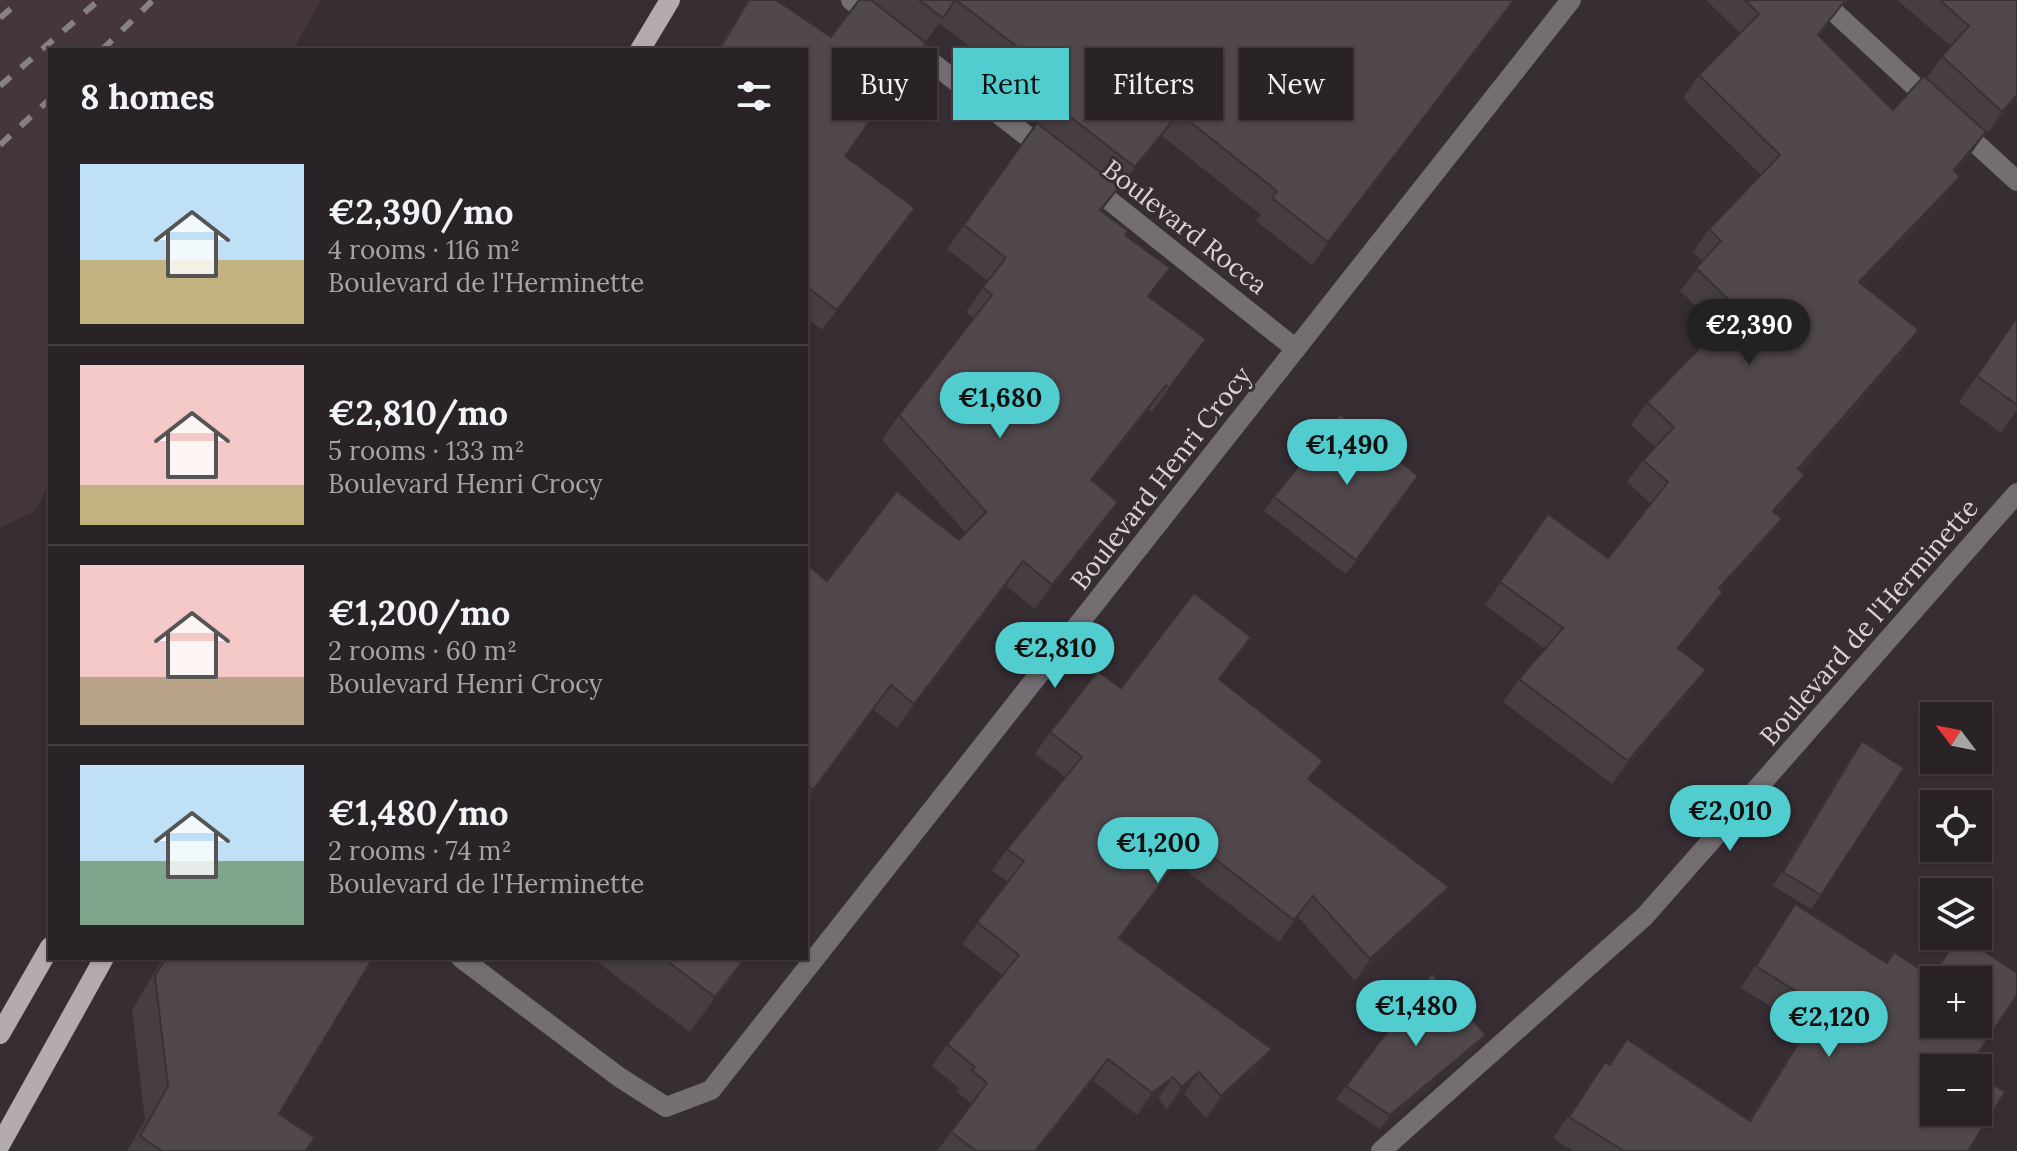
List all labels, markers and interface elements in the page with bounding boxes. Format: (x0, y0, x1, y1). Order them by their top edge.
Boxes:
chip: Buy (832, 48, 937, 120)
chip: Rent (953, 48, 1069, 120)
chip: Filters (1085, 48, 1223, 120)
chip: New (1239, 48, 1353, 120)
icon: filters (732, 74, 776, 118)
text: 8 homes (80, 75, 215, 118)
street label: Boulevard Rocca (1096, 152, 1274, 301)
text: €2,390/mo (328, 190, 513, 233)
icon: home (144, 196, 240, 292)
text: 4 rooms · 116 m² (328, 233, 520, 266)
text: Boulevard de l'Herminette (328, 266, 644, 299)
pin: €2,390 (1684, 299, 1814, 367)
text: €2,390 (1705, 308, 1793, 341)
street label: Boulevard Henri Crocy (1063, 359, 1258, 596)
pin: €1,680 (935, 372, 1065, 440)
text: €1,680 (958, 381, 1042, 414)
text: €2,810/mo (328, 391, 508, 434)
icon: home (144, 397, 240, 493)
pin: €1,490 (1282, 419, 1412, 487)
text: €1,490 (1305, 428, 1389, 461)
text: 5 rooms · 133 m² (328, 434, 524, 467)
text: Boulevard Henri Crocy (328, 467, 603, 500)
street label: Boulevard de l'Herminette (1752, 491, 1985, 752)
text: €1,200/mo (328, 591, 510, 634)
icon: home (144, 597, 240, 693)
pin: €2,810 (990, 622, 1120, 690)
text: €2,810 (1013, 631, 1097, 664)
text: 2 rooms · 60 m² (328, 634, 517, 667)
text: Boulevard Henri Crocy (328, 667, 603, 700)
north arrow (1920, 702, 1992, 774)
map controls (1920, 702, 1992, 1126)
pin: €2,010 (1665, 785, 1795, 853)
button: locate (1920, 790, 1992, 862)
text: €1,480/mo (328, 791, 509, 834)
text: €2,010 (1688, 794, 1772, 827)
icon: home (144, 797, 240, 893)
pin: €1,200 (1093, 817, 1223, 885)
text: €1,200 (1115, 826, 1201, 859)
text: 2 rooms · 74 m² (328, 834, 512, 867)
text: Boulevard de l'Herminette (328, 867, 644, 900)
button: layers (1920, 878, 1992, 950)
button: + (1920, 966, 1992, 1038)
pin: €1,480 (1351, 980, 1481, 1048)
text: €1,480 (1374, 989, 1458, 1022)
pin: €2,120 (1764, 991, 1894, 1059)
text: €2,120 (1788, 1000, 1870, 1033)
button: − (1920, 1054, 1992, 1126)

